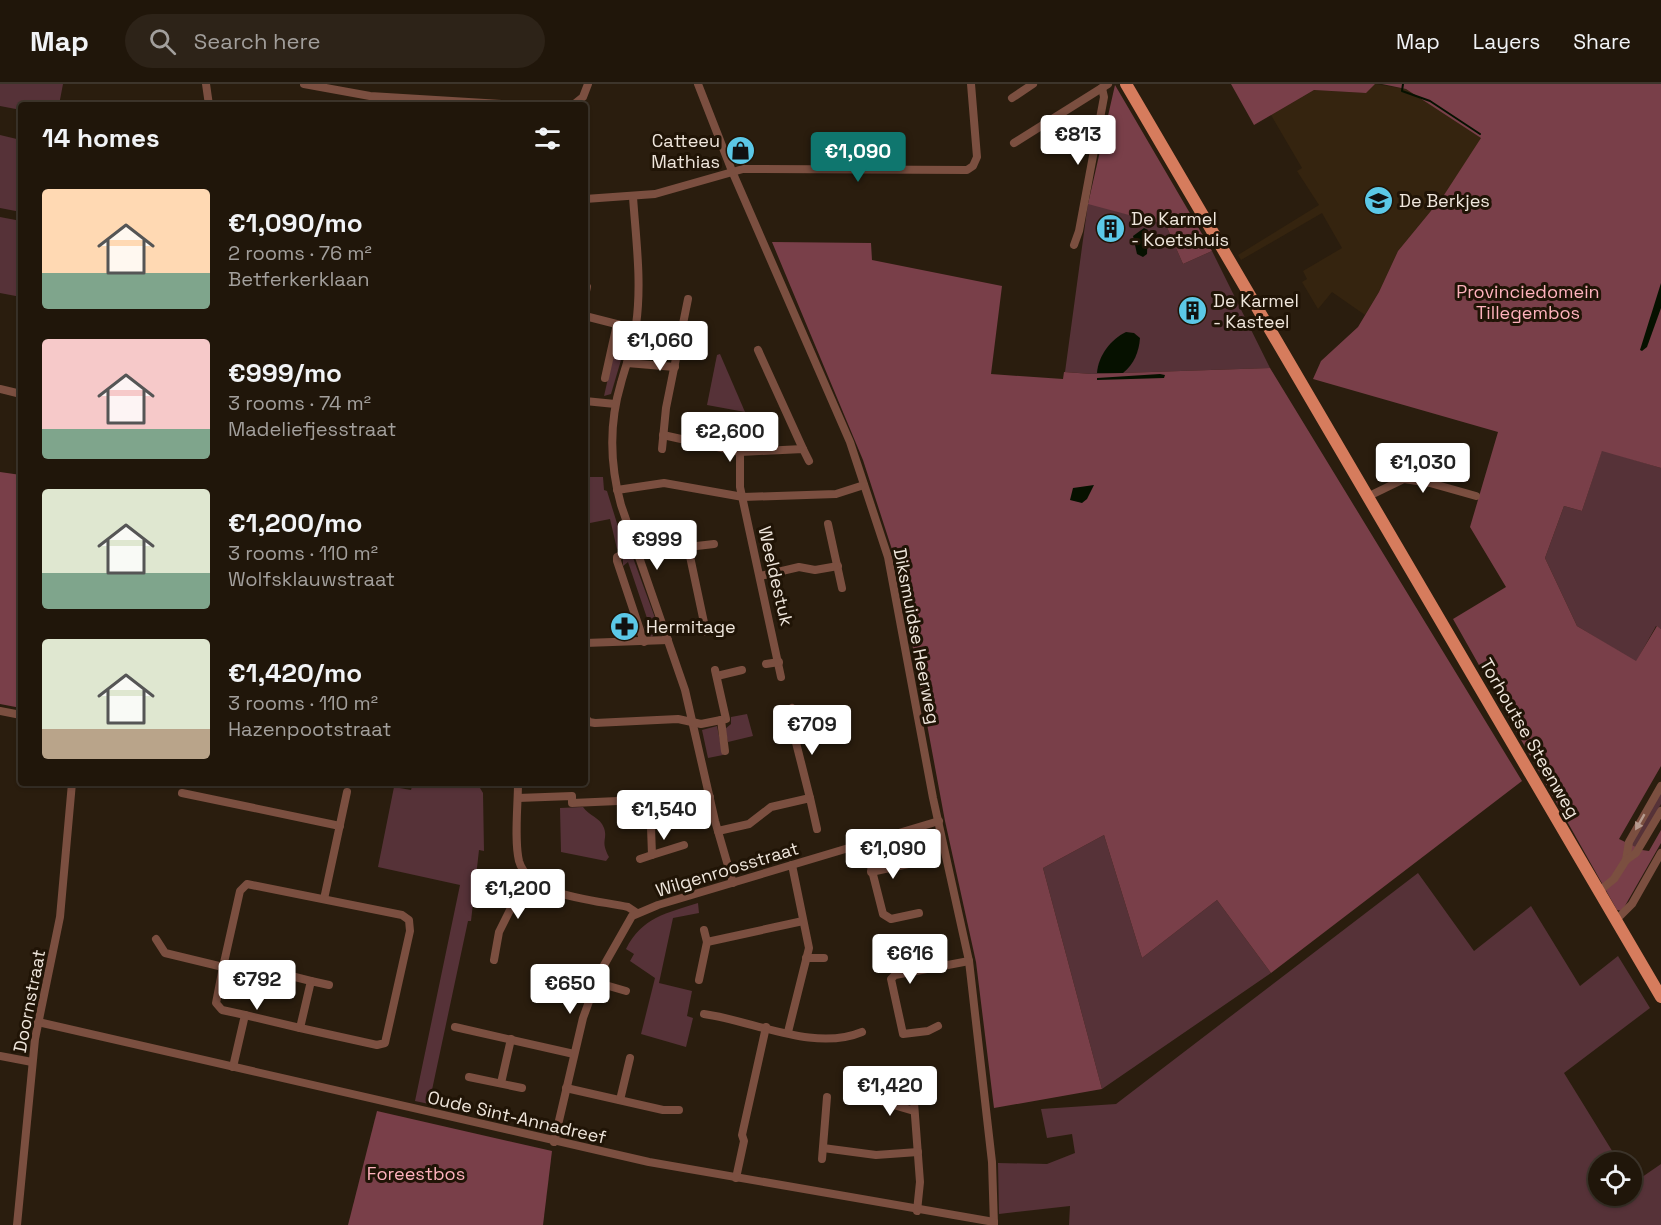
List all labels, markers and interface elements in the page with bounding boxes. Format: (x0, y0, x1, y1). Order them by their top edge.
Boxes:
search box (125, 14, 545, 68)
text: Map (30, 23, 89, 59)
icon: search (146, 25, 179, 58)
text: Search here (194, 27, 321, 55)
text: Map (1396, 28, 1440, 55)
text: Layers (1473, 28, 1540, 55)
text: Share (1573, 28, 1631, 55)
pin: €813 (1042, 115, 1114, 166)
text: 14 homes (42, 121, 160, 155)
text: €813 (1055, 121, 1101, 147)
icon: filters (531, 122, 564, 155)
place label: Catteeu Mathias (651, 129, 720, 173)
pin: €1,090 (809, 132, 907, 183)
shop icon: Catteeu Mathias (725, 134, 757, 166)
text: €1,090 (825, 138, 891, 164)
school or university icon: De Berkjes (1362, 184, 1394, 216)
place label: De Berkjes (1399, 189, 1490, 212)
text: €1,090/mo (228, 206, 363, 240)
place label: De Karmel - Koetshuis (1131, 207, 1229, 251)
building icon: De Karmel - Koetshuis (1094, 212, 1126, 244)
icon: home (90, 213, 162, 285)
text: 2 rooms · 76 m² (228, 240, 372, 266)
text: Betferkerklaan (228, 266, 370, 292)
park label: Provinciedomein Tillegembos (1456, 280, 1600, 324)
place label: De Karmel - Kasteel (1213, 289, 1299, 333)
building icon: De Karmel - Kasteel (1176, 294, 1208, 326)
pin: €1,060 (611, 321, 709, 372)
text: €1,060 (627, 327, 693, 353)
text: €999/mo (228, 356, 342, 390)
icon: home (90, 363, 162, 435)
text: 3 rooms · 74 m² (228, 390, 371, 416)
pin: €2,600 (681, 412, 779, 463)
text: Madeliefjesstraat (228, 416, 396, 442)
text: €2,600 (695, 418, 765, 444)
pin: €1,030 (1374, 443, 1472, 494)
text: €1,030 (1390, 449, 1456, 475)
text: €1,200/mo (228, 506, 362, 540)
icon: home (90, 513, 162, 585)
pin: €999 (621, 520, 693, 571)
street label: Weeldestuk (753, 524, 799, 628)
text: €999 (632, 526, 682, 552)
text: 3 rooms · 110 m² (228, 540, 378, 566)
street label: Diksmuidse Heerweg (889, 546, 945, 726)
text: Wolfsklauwstraat (228, 566, 395, 592)
pharmacy icon: Hermitage (609, 610, 641, 642)
place label: Hermitage (646, 615, 736, 638)
street label: Torhoutse Steenweg (1475, 654, 1585, 822)
text: €1,420/mo (228, 656, 362, 690)
icon: home (90, 663, 162, 735)
text: 3 rooms · 110 m² (228, 690, 378, 716)
pin: €709 (776, 705, 848, 756)
text: €709 (787, 711, 837, 737)
text: Hazenpootstraat (228, 716, 391, 742)
pin: €1,540 (615, 790, 713, 841)
text: €1,540 (631, 796, 697, 822)
one-way arrow (1635, 814, 1646, 830)
pin: €1,090 (844, 829, 942, 880)
text: €1,090 (860, 835, 926, 861)
street label: Wilgenroosstraat (653, 836, 801, 902)
pin: €1,200 (469, 869, 567, 920)
text: €1,200 (485, 875, 551, 901)
pin: €616 (874, 934, 946, 985)
text: €616 (886, 940, 934, 966)
street label: Doornstraat (8, 948, 50, 1054)
pin: €792 (221, 960, 293, 1011)
pin: €650 (534, 964, 606, 1015)
text: €792 (233, 966, 281, 992)
text: €650 (545, 970, 595, 996)
pin: €1,420 (841, 1066, 939, 1117)
text: €1,420 (857, 1072, 923, 1098)
street label: Oude Sint-Annadreef (425, 1085, 609, 1149)
map controls (1588, 1152, 1642, 1206)
button: locate (1588, 1152, 1642, 1206)
park label: Foreestbos (367, 1162, 465, 1185)

